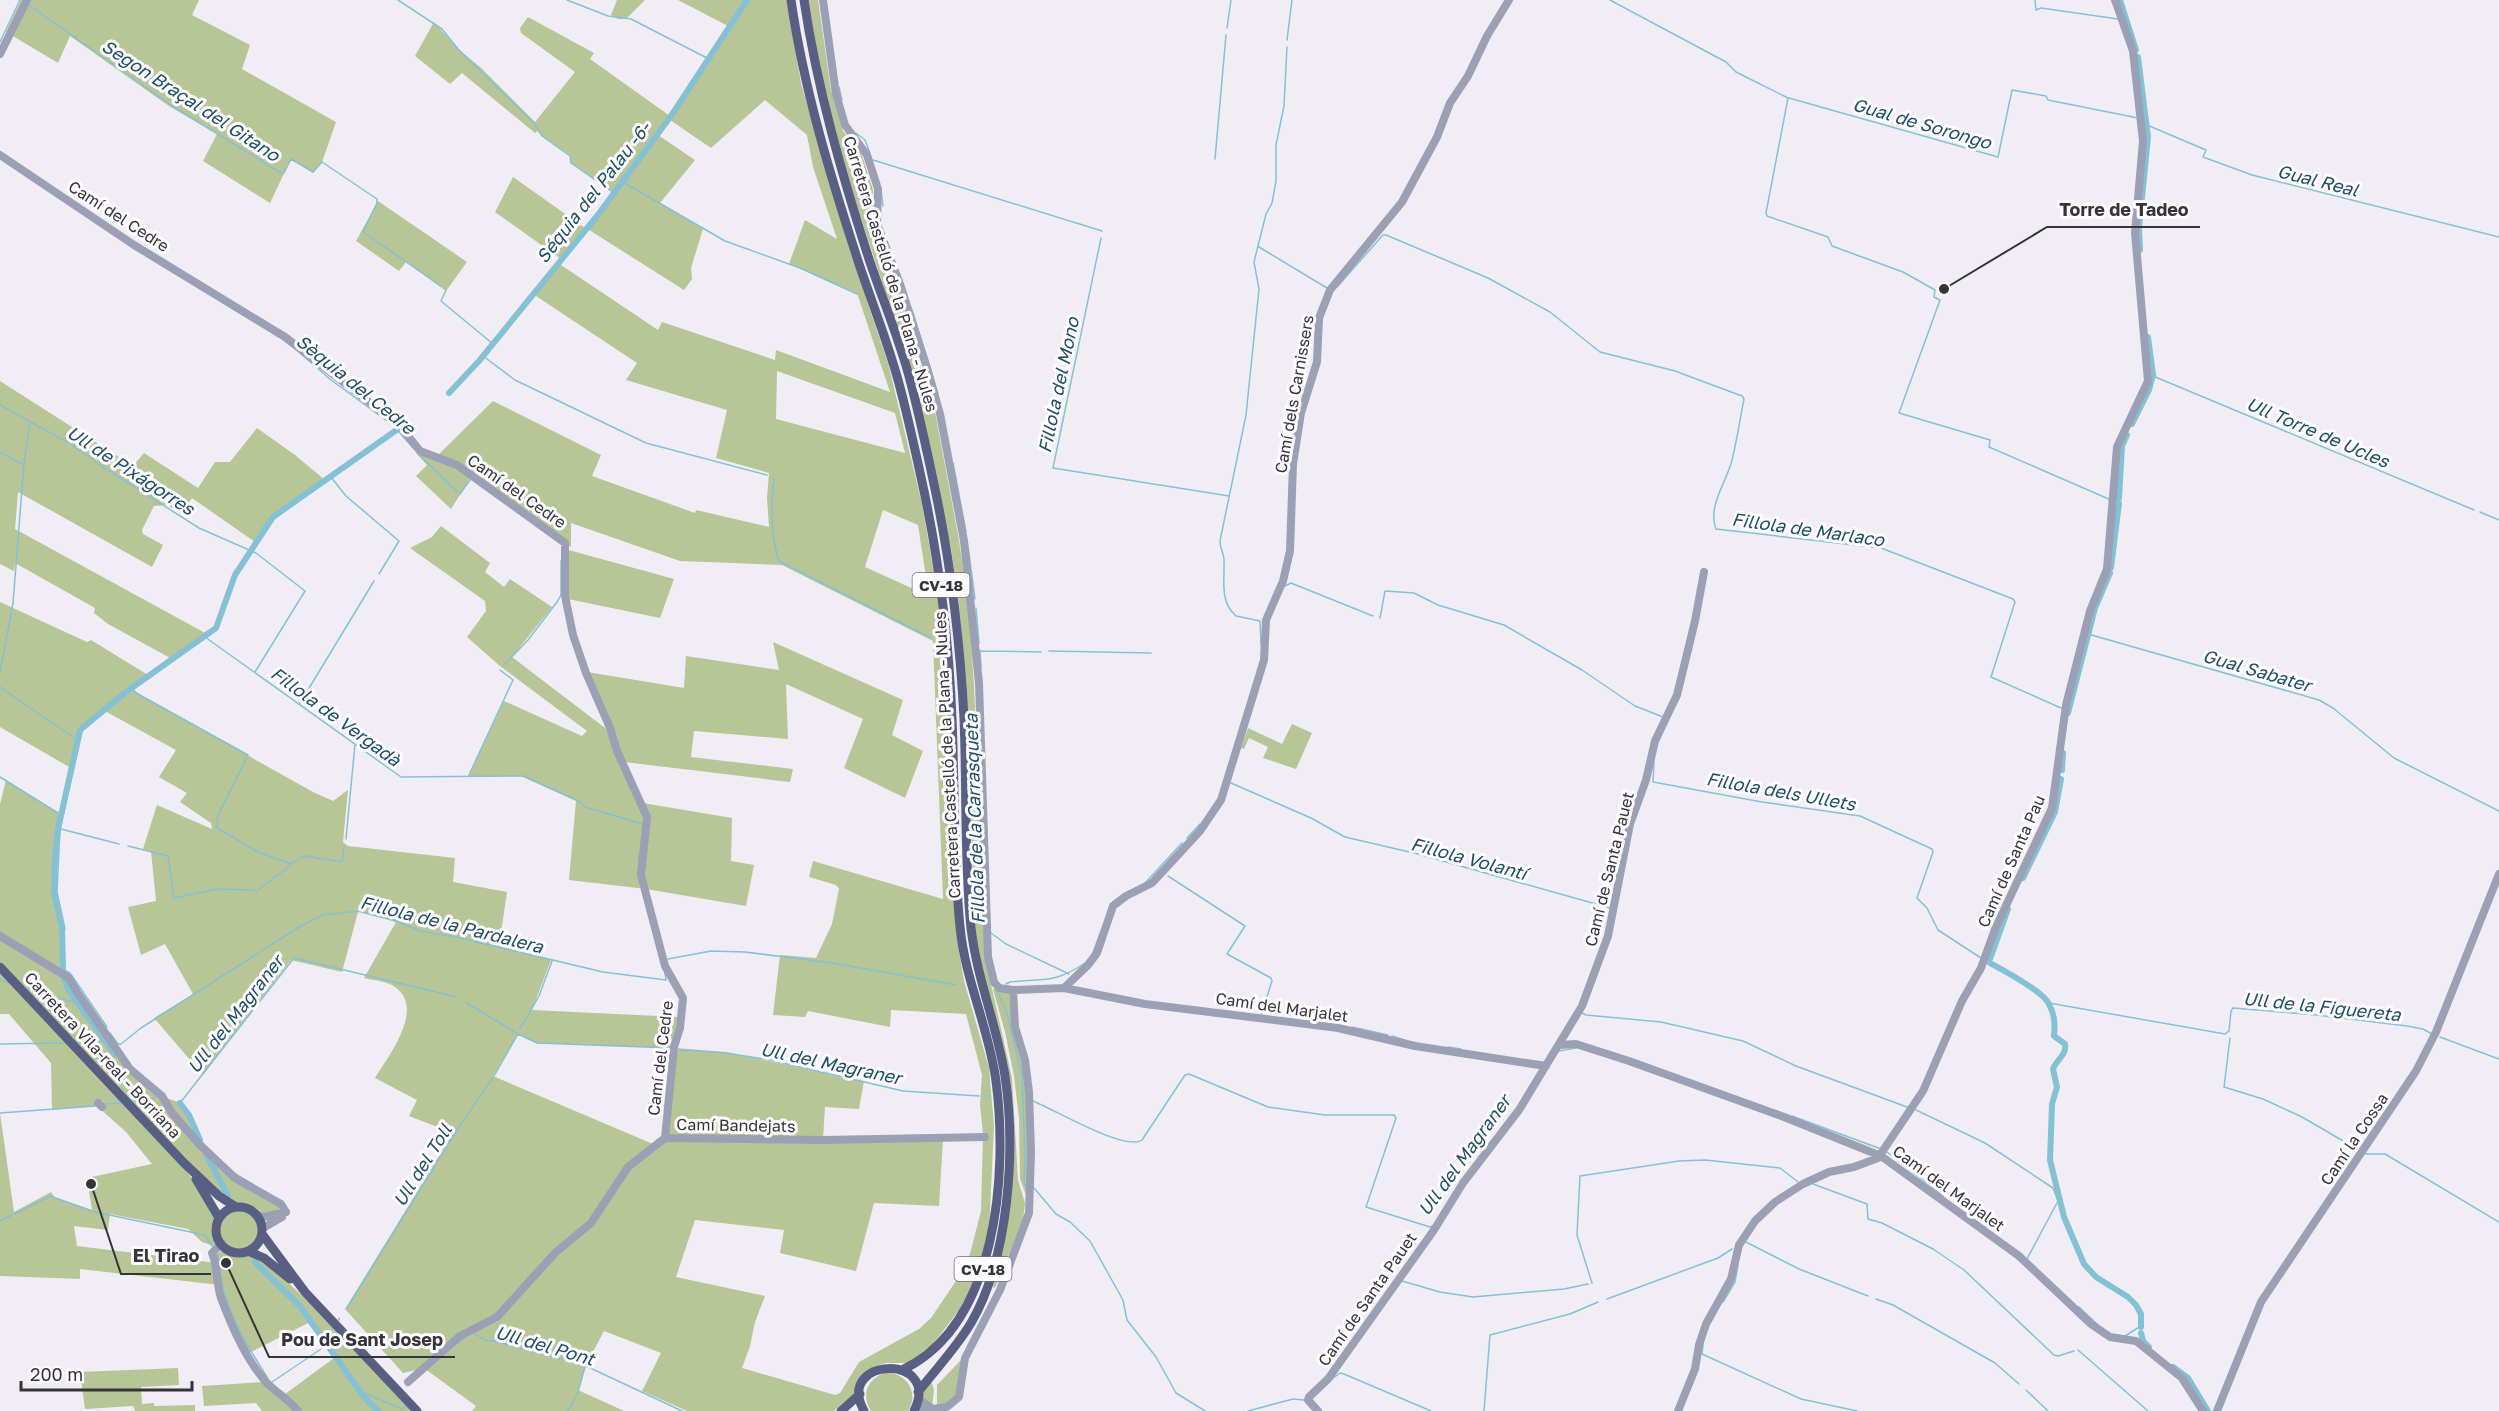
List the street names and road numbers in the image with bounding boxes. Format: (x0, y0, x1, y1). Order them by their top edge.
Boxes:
street label: Carretera Castelló de la Plana - Nules (839, 134, 943, 414)
street label: Camí del Cedre (65, 176, 173, 256)
street label: Camí dels Carnissers (1270, 313, 1318, 475)
street label: Camí del Cedre (464, 450, 570, 532)
road number: CV-18 (912, 573, 970, 597)
street label: Carretera Castelló de la Plana - Nules (929, 611, 965, 899)
street label: Camí de Santa Pauet (1580, 790, 1638, 948)
street label: Camí de Santa Pau (1973, 792, 2049, 930)
street label: Carretera Vila-real - Borriana (21, 968, 185, 1142)
street label: Camí del Marjalet (1214, 988, 1350, 1026)
street label: Camí del Cedre (643, 999, 677, 1117)
street label: Camí la Cossa (2316, 1089, 2392, 1189)
street label: Camí Bandejats (676, 1114, 796, 1136)
street label: Camí del Marjalet (1889, 1141, 2009, 1235)
street label: Camí de Santa Pauet (1313, 1228, 1421, 1370)
road number: CV-18 (954, 1257, 1012, 1281)

